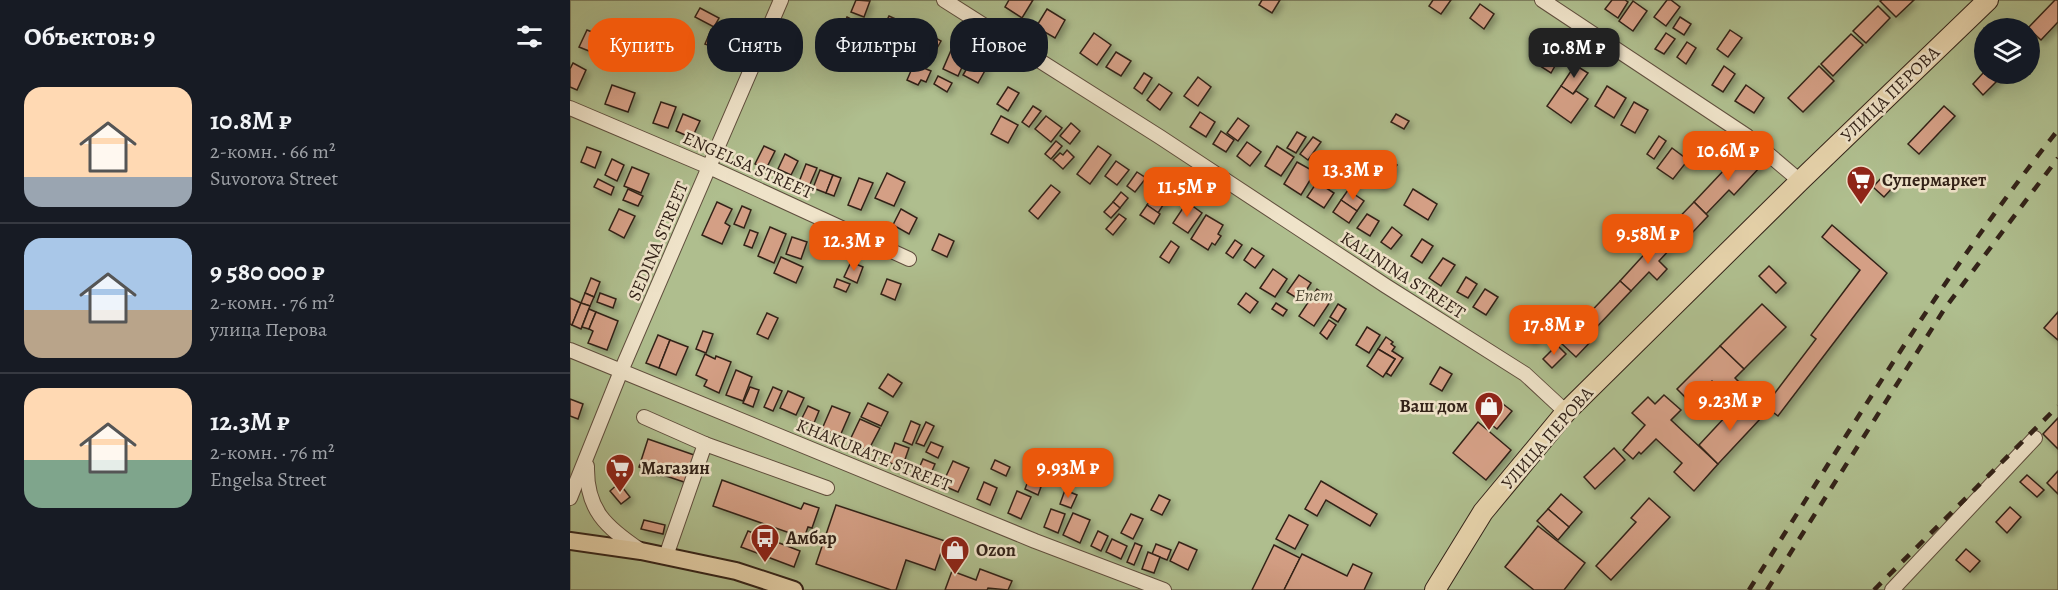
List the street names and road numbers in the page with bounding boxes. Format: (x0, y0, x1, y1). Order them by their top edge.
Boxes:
street label: УЛИЦА ПЕРОВА (1835, 40, 1945, 147)
street label: ENGELSA STREET (679, 125, 817, 205)
street label: SEDINA STREET (622, 177, 694, 304)
street label: KALININA STREET (1336, 226, 1470, 325)
street label: УЛИЦА ПЕРОВА (1496, 381, 1599, 495)
street label: KHAKURATE STREET (793, 413, 955, 497)

